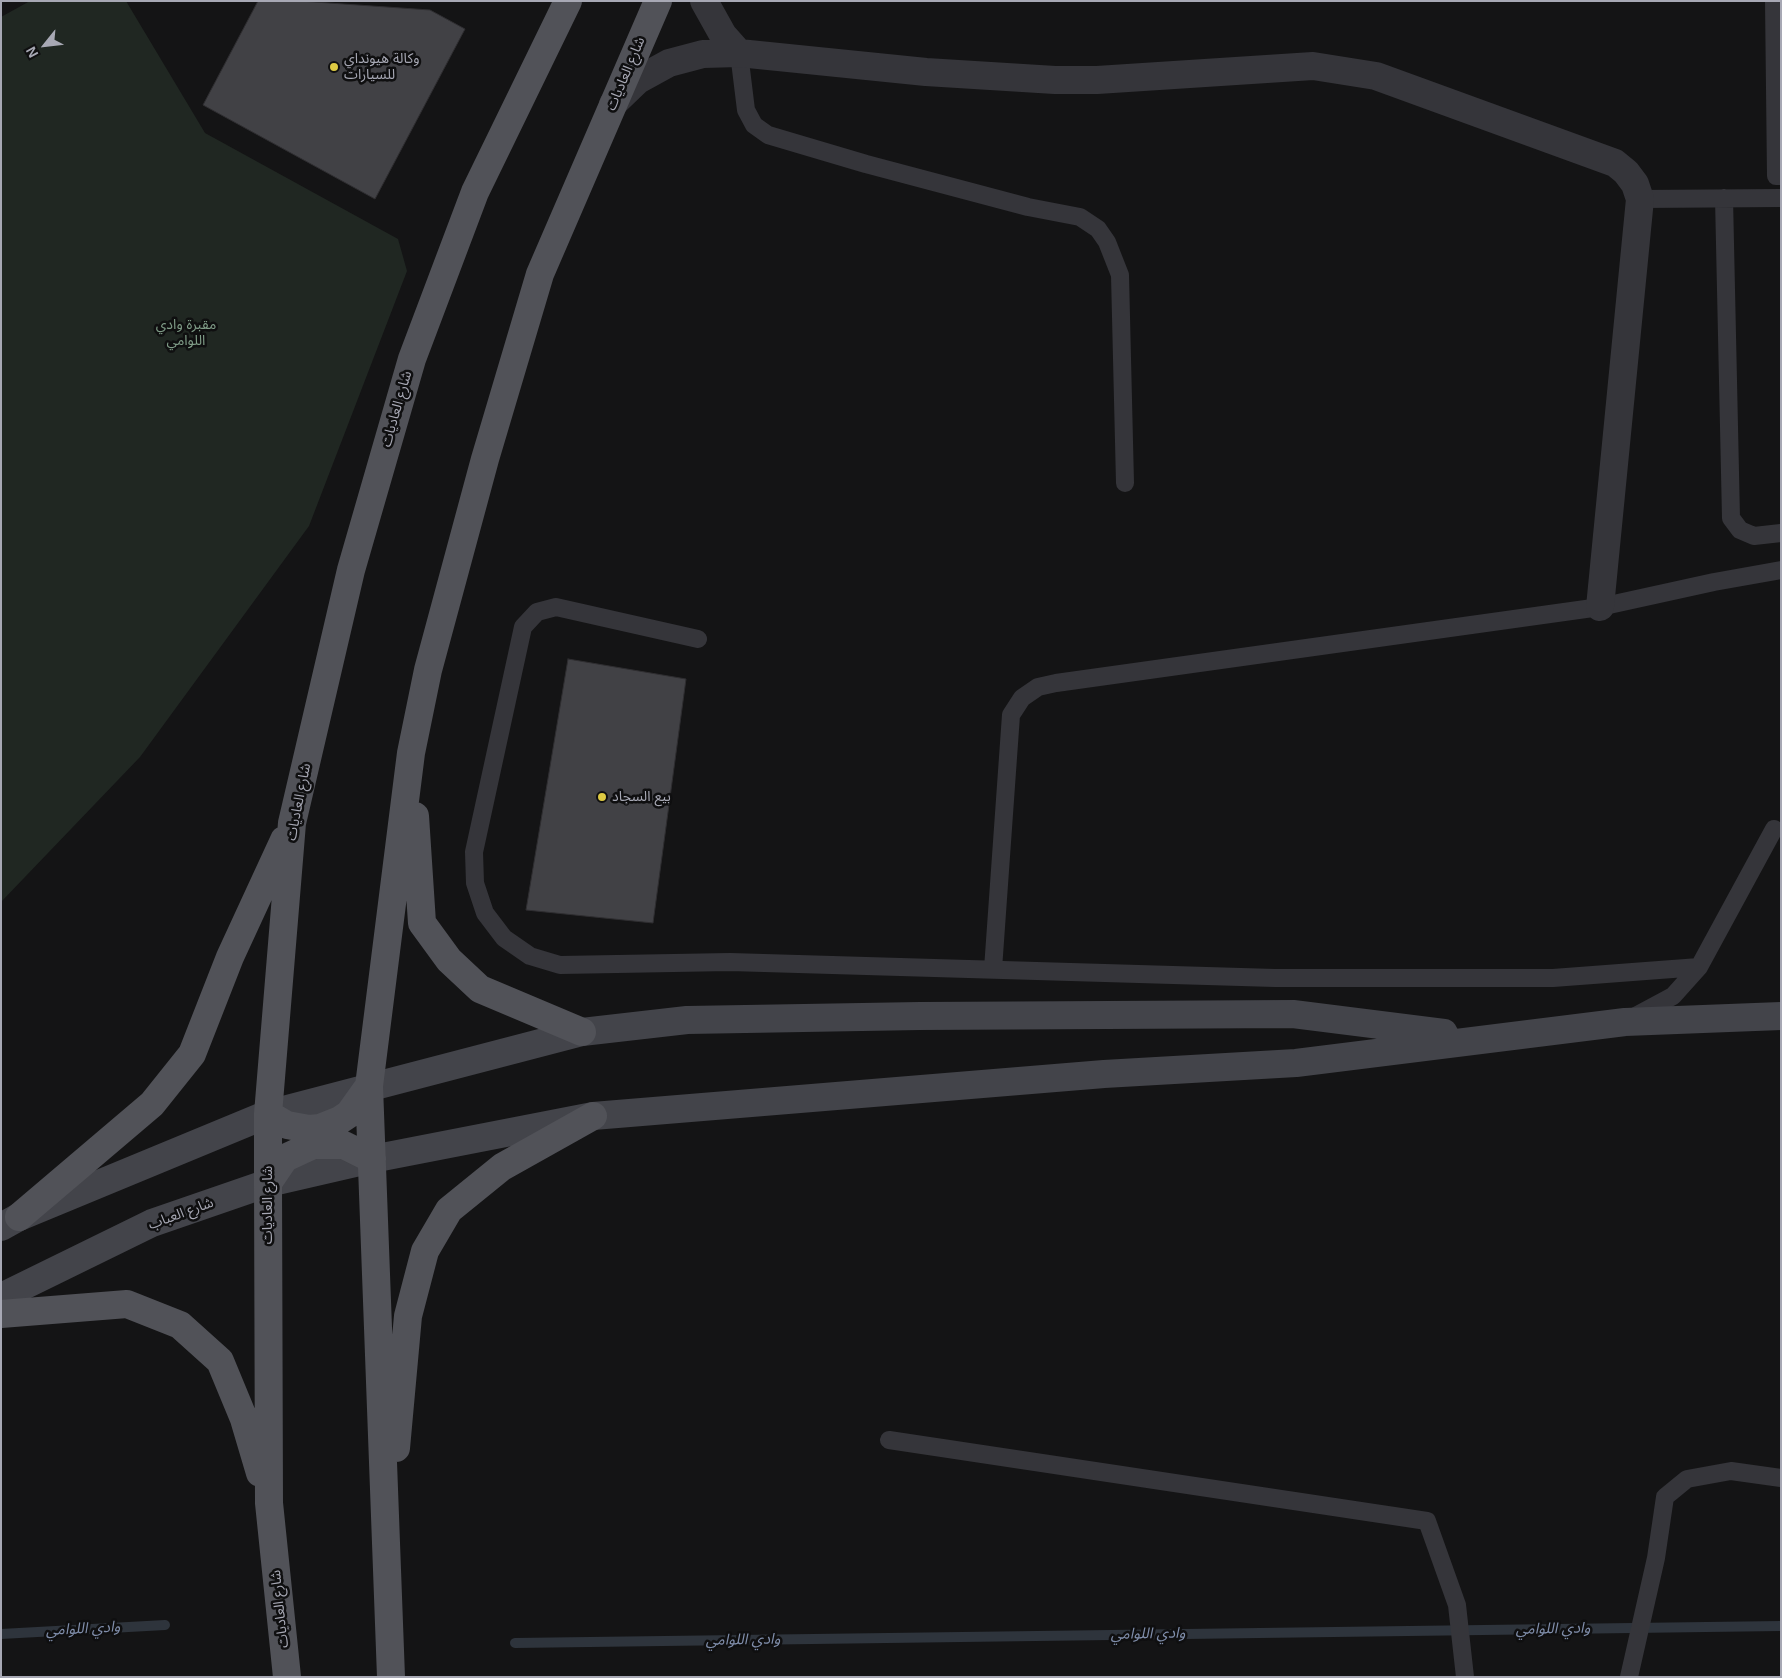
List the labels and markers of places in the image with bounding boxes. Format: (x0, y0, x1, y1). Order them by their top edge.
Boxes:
place label: وكالة هيونداي للسيارات (344, 51, 419, 84)
marker: وكالة هيونداي للسيارات (328, 61, 340, 73)
place label: بيع السجاد (612, 789, 671, 805)
marker: بيع السجاد (596, 791, 608, 803)

